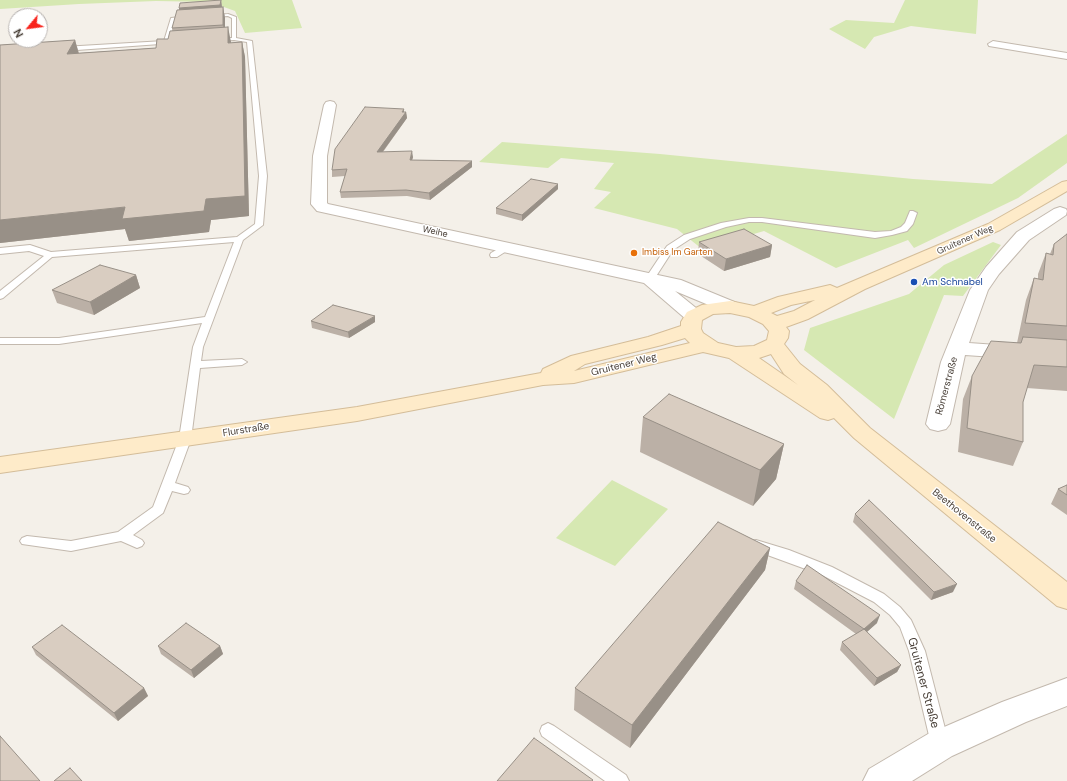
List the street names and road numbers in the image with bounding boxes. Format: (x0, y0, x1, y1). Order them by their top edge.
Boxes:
street label: Gruitener Weg (935, 223, 995, 257)
street label: Weihe (421, 224, 449, 240)
street label: Gruitener Weg (590, 351, 658, 379)
street label: Römerstraße (933, 356, 961, 416)
street label: Flurstraße (222, 420, 270, 440)
street label: Beethovenstraße (930, 486, 998, 546)
street label: Gruitener Straße (904, 636, 942, 730)

